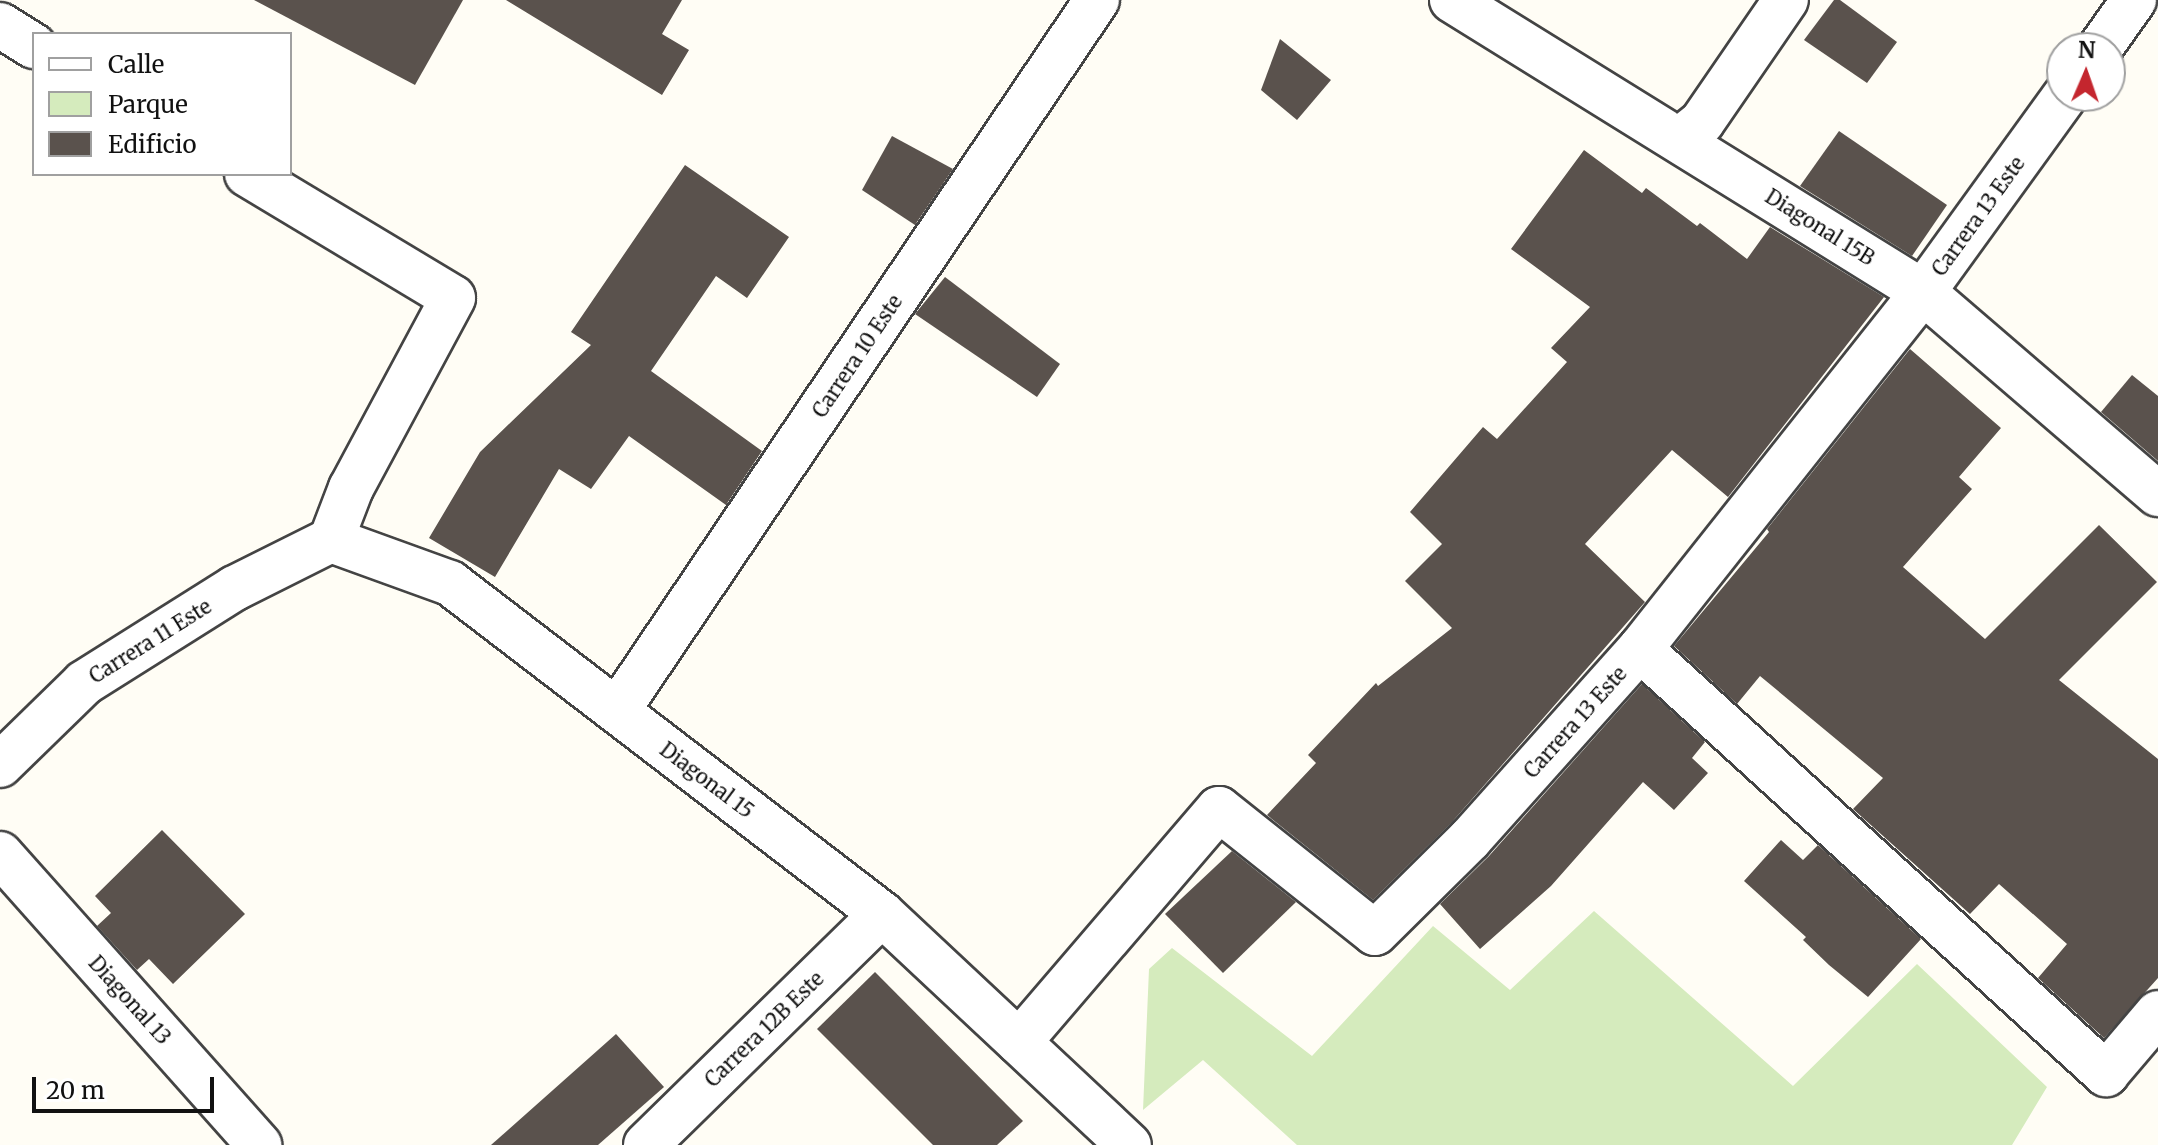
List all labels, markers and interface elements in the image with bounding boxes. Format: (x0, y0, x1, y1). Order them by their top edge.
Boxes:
legend (32, 32, 292, 176)
north arrow (2046, 32, 2126, 112)
text: N (2078, 36, 2096, 64)
text: Calle (108, 49, 164, 80)
text: Parque (108, 89, 188, 120)
text: Edificio (108, 129, 196, 160)
street label: Carrera 13 Este (1927, 152, 2029, 280)
street label: Diagonal 15B (1761, 184, 1879, 270)
street label: Carrera 10 Este (807, 290, 907, 422)
street label: Carrera 11 Este (85, 594, 215, 688)
street label: Carrera 13 Este (1519, 661, 1631, 783)
street label: Diagonal 15 (656, 737, 758, 823)
street label: Diagonal 13 (84, 951, 176, 1049)
street label: Carrera 12B Este (700, 966, 828, 1092)
scale bar (36, 1061, 218, 1111)
text: 20 m (46, 1075, 105, 1106)

